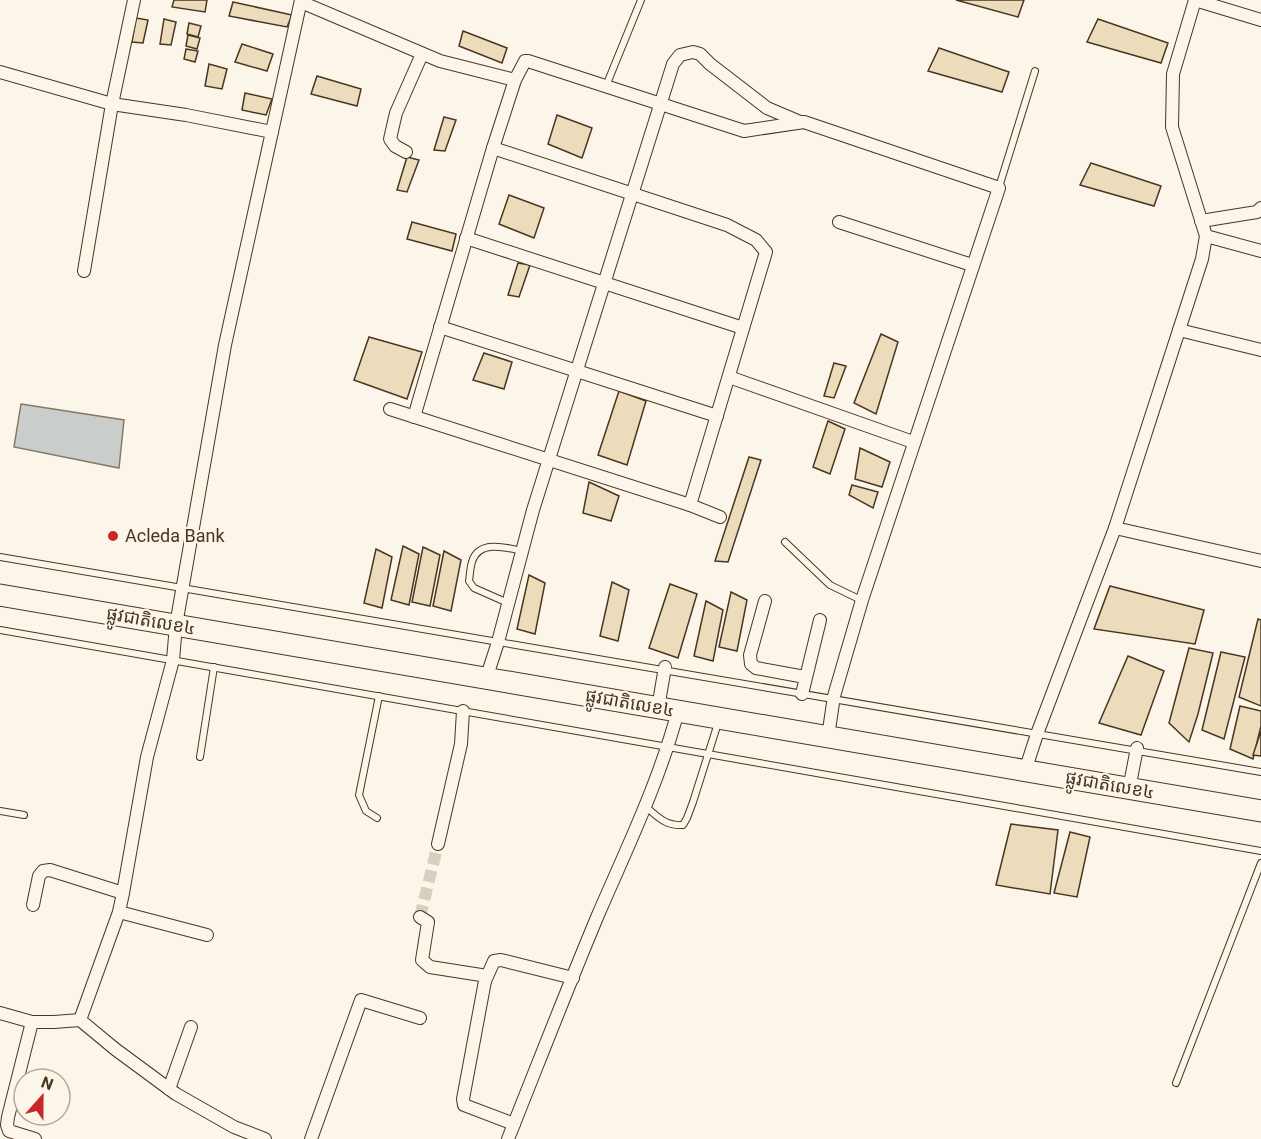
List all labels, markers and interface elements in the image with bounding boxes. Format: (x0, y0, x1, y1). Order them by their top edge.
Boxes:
place label: Acleda Bank (125, 525, 225, 546)
marker: Acleda Bank (106, 529, 120, 543)
street label: ផ្លូវជាតិលេខ៤ (104, 602, 197, 645)
street label: ផ្លូវជាតិលេខ៤ (583, 684, 676, 727)
street label: ផ្លូវជាតិលេខ៤ (1063, 766, 1156, 809)
north arrow (12, 1067, 72, 1127)
text: N (39, 1073, 56, 1094)

